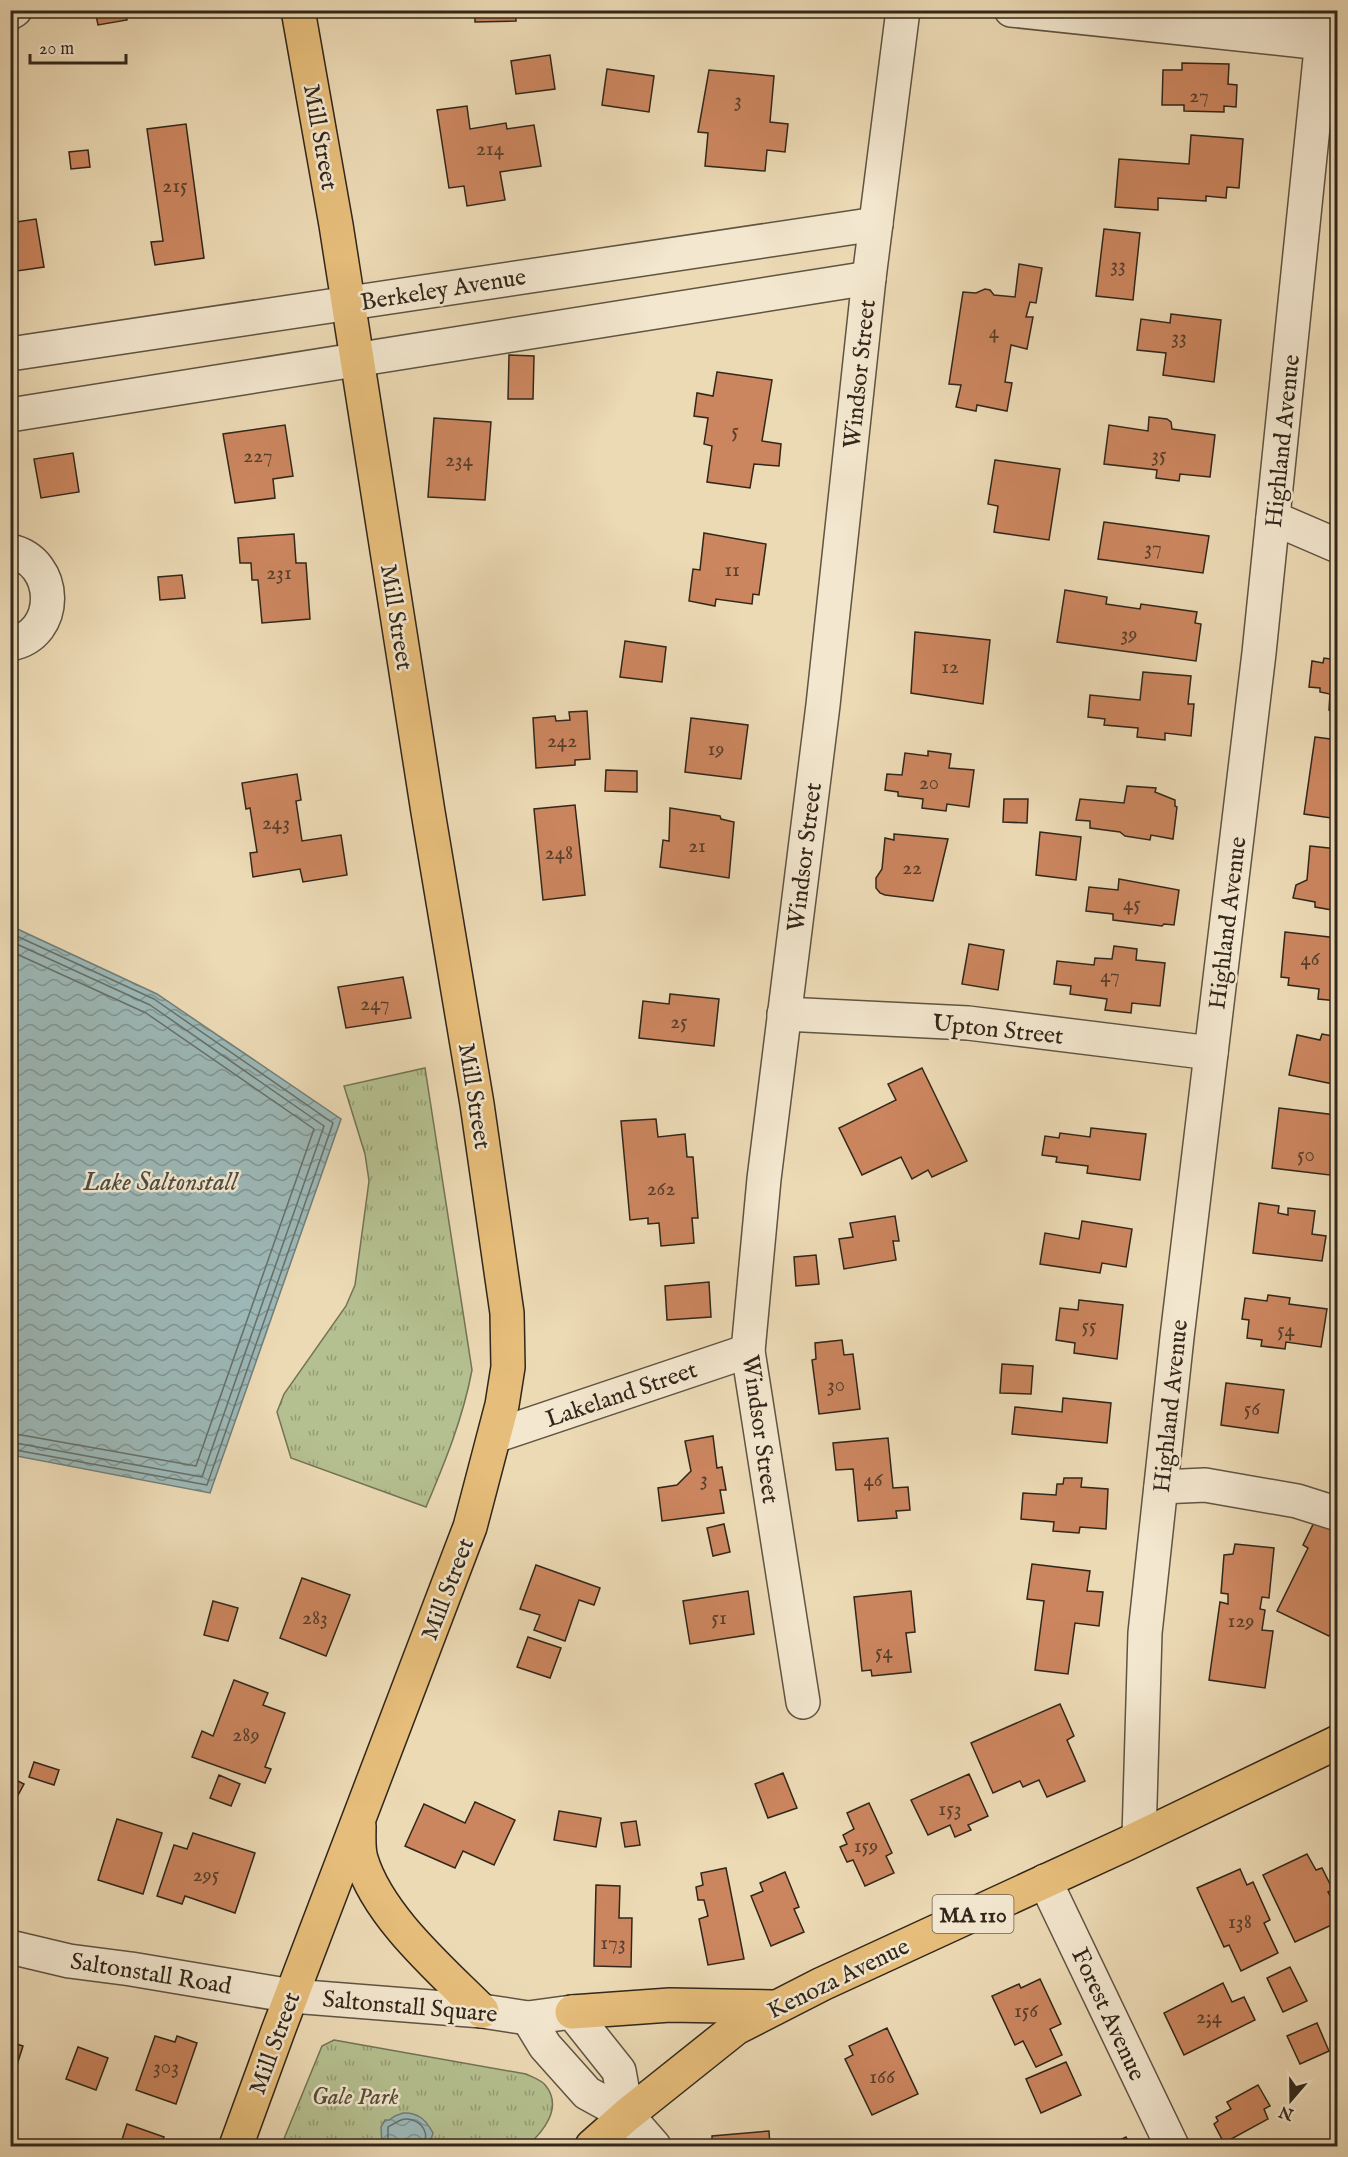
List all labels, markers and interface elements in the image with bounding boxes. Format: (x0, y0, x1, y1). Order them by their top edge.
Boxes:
scale bar (30, 27, 126, 65)
text: 20 m (39, 38, 74, 61)
street label: Mill Street (295, 82, 344, 193)
house number: 27 (1189, 83, 1209, 110)
house number: 3 (734, 87, 742, 114)
house number: 214 (476, 136, 505, 163)
house number: 215 (162, 173, 188, 200)
house number: 33 (1110, 252, 1126, 279)
street label: Berkeley Avenue (358, 262, 528, 319)
street label: Windsor Street (837, 298, 884, 450)
house number: 4 (989, 319, 1000, 346)
house number: 33 (1171, 324, 1187, 351)
street label: Highland Avenue (1259, 353, 1308, 529)
house number: 5 (731, 418, 739, 445)
house number: 35 (1151, 442, 1167, 469)
house number: 227 (243, 443, 273, 470)
house number: 234 (445, 447, 474, 474)
house number: 37 (1144, 535, 1162, 562)
house number: 11 (724, 557, 740, 584)
house number: 231 (266, 560, 292, 587)
street label: Mill Street (372, 562, 419, 673)
house number: 39 (1120, 621, 1138, 648)
house number: 12 (941, 654, 959, 681)
house number: 242 (547, 728, 577, 755)
house number: 19 (708, 736, 725, 763)
house number: 20 (919, 770, 939, 797)
street label: Windsor Street (781, 781, 830, 933)
house number: 243 (262, 810, 290, 837)
house number: 21 (688, 833, 706, 860)
street label: Highland Avenue (1203, 835, 1254, 1011)
house number: 248 (545, 840, 573, 867)
house number: 22 (902, 855, 922, 882)
house number: 45 (1123, 891, 1141, 918)
house number: 46 (1300, 946, 1321, 973)
house number: 47 (1100, 963, 1120, 990)
house number: 247 (360, 991, 390, 1018)
street label: Upton Street (931, 1008, 1065, 1053)
house number: 25 (670, 1009, 688, 1036)
street label: Mill Street (450, 1041, 497, 1152)
house number: 50 (1297, 1142, 1315, 1169)
water label: Lake Saltonstall (82, 1166, 239, 1199)
house number: 262 (647, 1176, 675, 1203)
house number: 55 (1081, 1313, 1097, 1340)
house number: 54 (1277, 1317, 1296, 1344)
street label: Highland Avenue (1147, 1318, 1196, 1494)
street label: Windsor Street (734, 1353, 785, 1506)
street label: Lakeland Street (541, 1355, 701, 1436)
house number: 30 (827, 1372, 845, 1399)
house number: 56 (1244, 1396, 1261, 1423)
house number: 3 (700, 1466, 708, 1493)
house number: 46 (863, 1467, 884, 1494)
street label: Mill Street (415, 1534, 482, 1645)
house number: 283 (302, 1605, 328, 1632)
house number: 51 (711, 1605, 727, 1632)
house number: 129 (1228, 1608, 1254, 1635)
house number: 54 (875, 1639, 894, 1666)
house number: 289 (232, 1722, 260, 1749)
house number: 153 (938, 1796, 962, 1823)
house number: 159 (854, 1833, 878, 1860)
house number: 295 (193, 1862, 220, 1889)
road number: MA 110 (932, 1895, 1014, 1933)
house number: 138 (1228, 1909, 1252, 1936)
house number: 173 (600, 1930, 626, 1957)
street label: Kenoza Avenue (763, 1932, 915, 2027)
street label: Forest Avenue (1063, 1943, 1152, 2086)
street label: Saltonstall Road (68, 1946, 234, 2003)
street label: Saltonstall Square (321, 1984, 499, 2031)
street label: Mill Street (243, 1988, 308, 2099)
house number: 156 (1014, 1998, 1039, 2025)
house number: 2;4 (1196, 2004, 1223, 2031)
house number: 303 (153, 2054, 179, 2081)
house number: 166 (869, 2064, 896, 2091)
north arrow (1261, 2070, 1321, 2130)
park label: Gale Park (311, 2082, 399, 2113)
text: N (1276, 2100, 1297, 2124)

